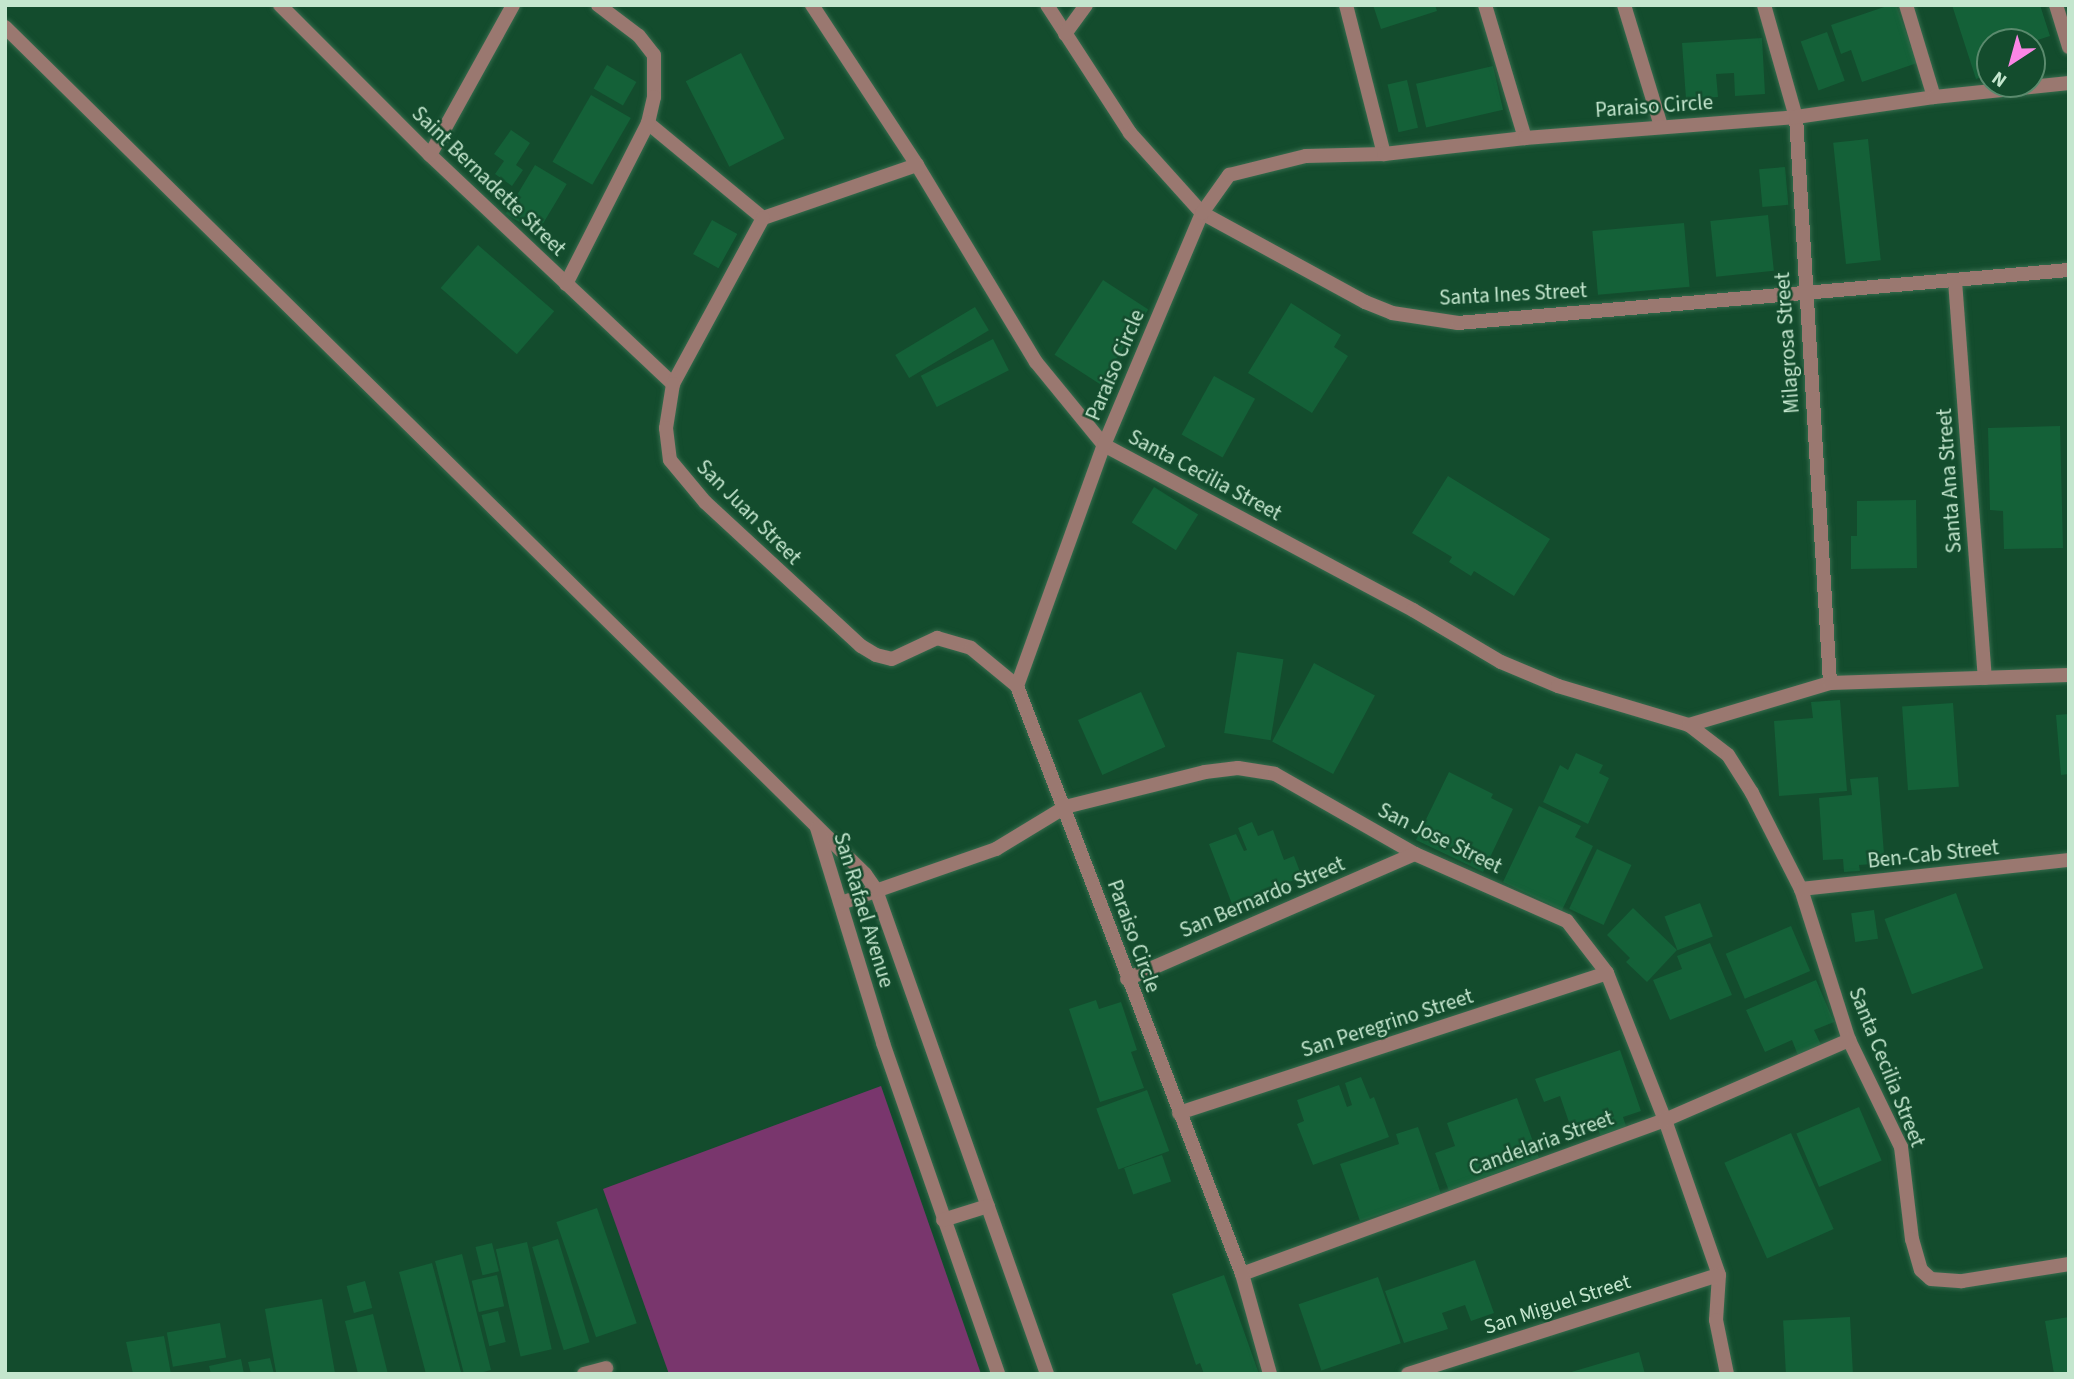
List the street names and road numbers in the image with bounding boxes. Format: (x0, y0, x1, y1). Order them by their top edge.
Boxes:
street label: Paraiso Circle (1594, 89, 1714, 123)
street label: Saint Bernadette Street (407, 101, 571, 261)
street label: Milagrosa Street (1769, 272, 1805, 414)
street label: Santa Ines Street (1439, 278, 1587, 310)
street label: Paraiso Circle (1080, 306, 1150, 424)
street label: Santa Ana Street (1931, 408, 1967, 554)
street label: Santa Cecilia Street (1124, 424, 1286, 526)
street label: San Juan Street (691, 454, 807, 570)
street label: San Jose Street (1374, 797, 1506, 879)
street label: San Rafael Avenue (828, 829, 900, 991)
street label: Ben-Cab Street (1866, 835, 2000, 873)
street label: San Bernardo Street (1176, 851, 1348, 943)
street label: Paraiso Circle (1102, 876, 1166, 996)
street label: San Peregrino Street (1298, 983, 1476, 1063)
street label: Santa Cecilia Street (1844, 984, 1930, 1150)
street label: Candelaria Street (1465, 1105, 1617, 1181)
street label: San Miguel Street (1481, 1268, 1633, 1340)

